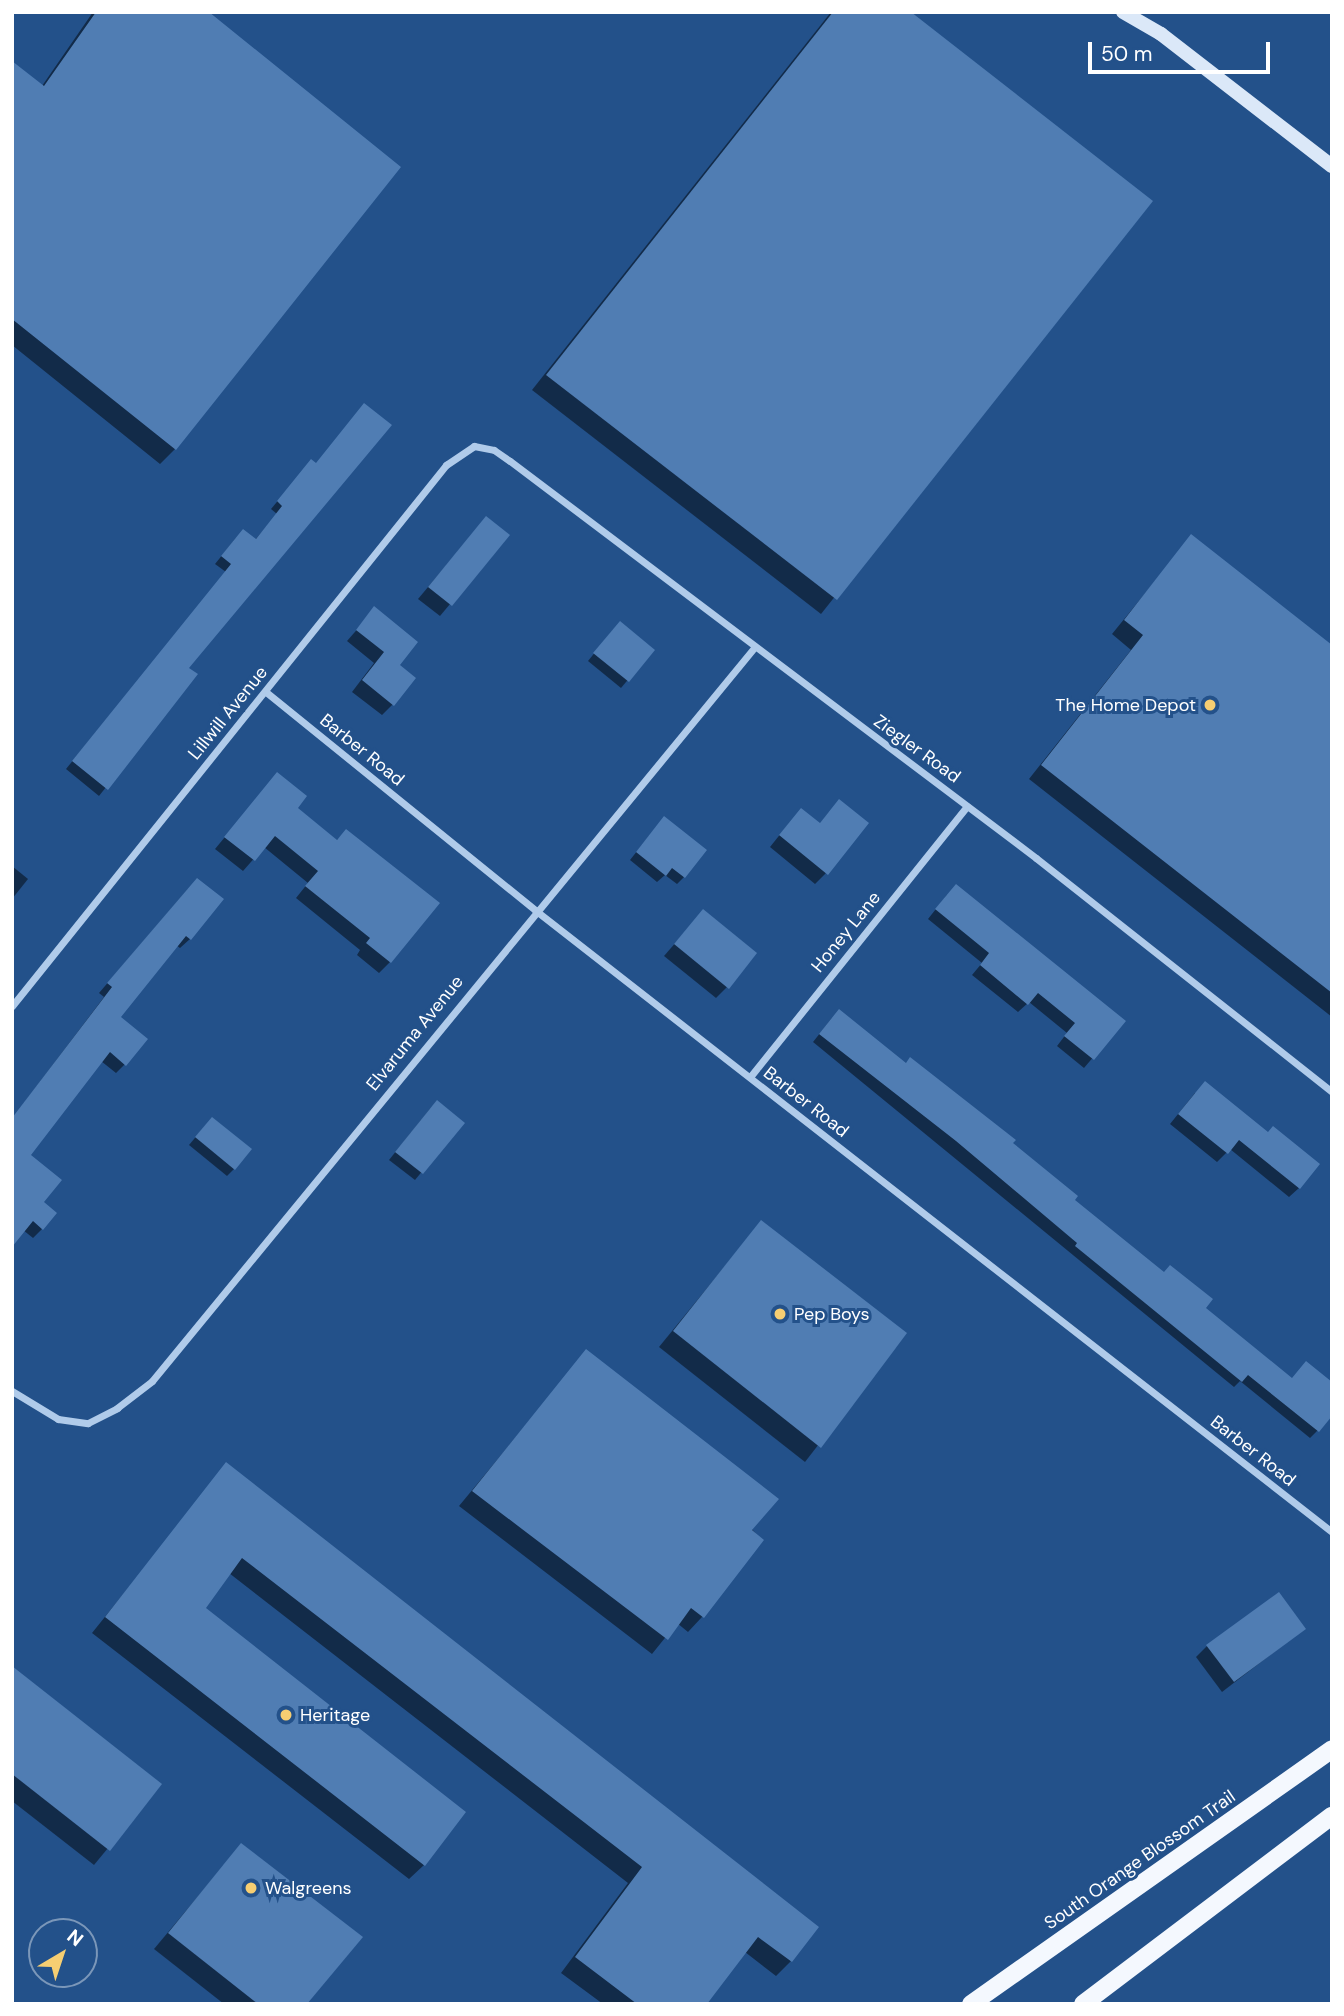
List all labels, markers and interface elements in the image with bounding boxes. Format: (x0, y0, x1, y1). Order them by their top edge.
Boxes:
scale bar (1092, 28, 1274, 72)
text: 50 m (1101, 40, 1152, 68)
street label: Lillwill Avenue (184, 662, 272, 764)
place label: The Home Depot (1055, 694, 1196, 716)
marker: The Home Depot (1202, 697, 1218, 713)
street label: Barber Road (316, 709, 408, 791)
street label: Ziegler Road (869, 710, 965, 788)
street label: Honey Lane (807, 887, 885, 977)
street label: Elvaruma Avenue (362, 971, 468, 1095)
street label: Barber Road (759, 1062, 853, 1142)
place label: Pep Boys (794, 1303, 870, 1325)
marker: Pep Boys (772, 1306, 788, 1322)
street label: Barber Road (1206, 1411, 1300, 1491)
place label: Heritage (300, 1704, 370, 1726)
marker: Heritage (278, 1707, 294, 1723)
street label: South Orange Blossom Trail (1040, 1786, 1240, 1934)
place label: Walgreens (265, 1877, 352, 1899)
marker: Walgreens (243, 1880, 259, 1896)
north arrow (28, 1918, 98, 1988)
text: N (62, 1924, 89, 1952)

